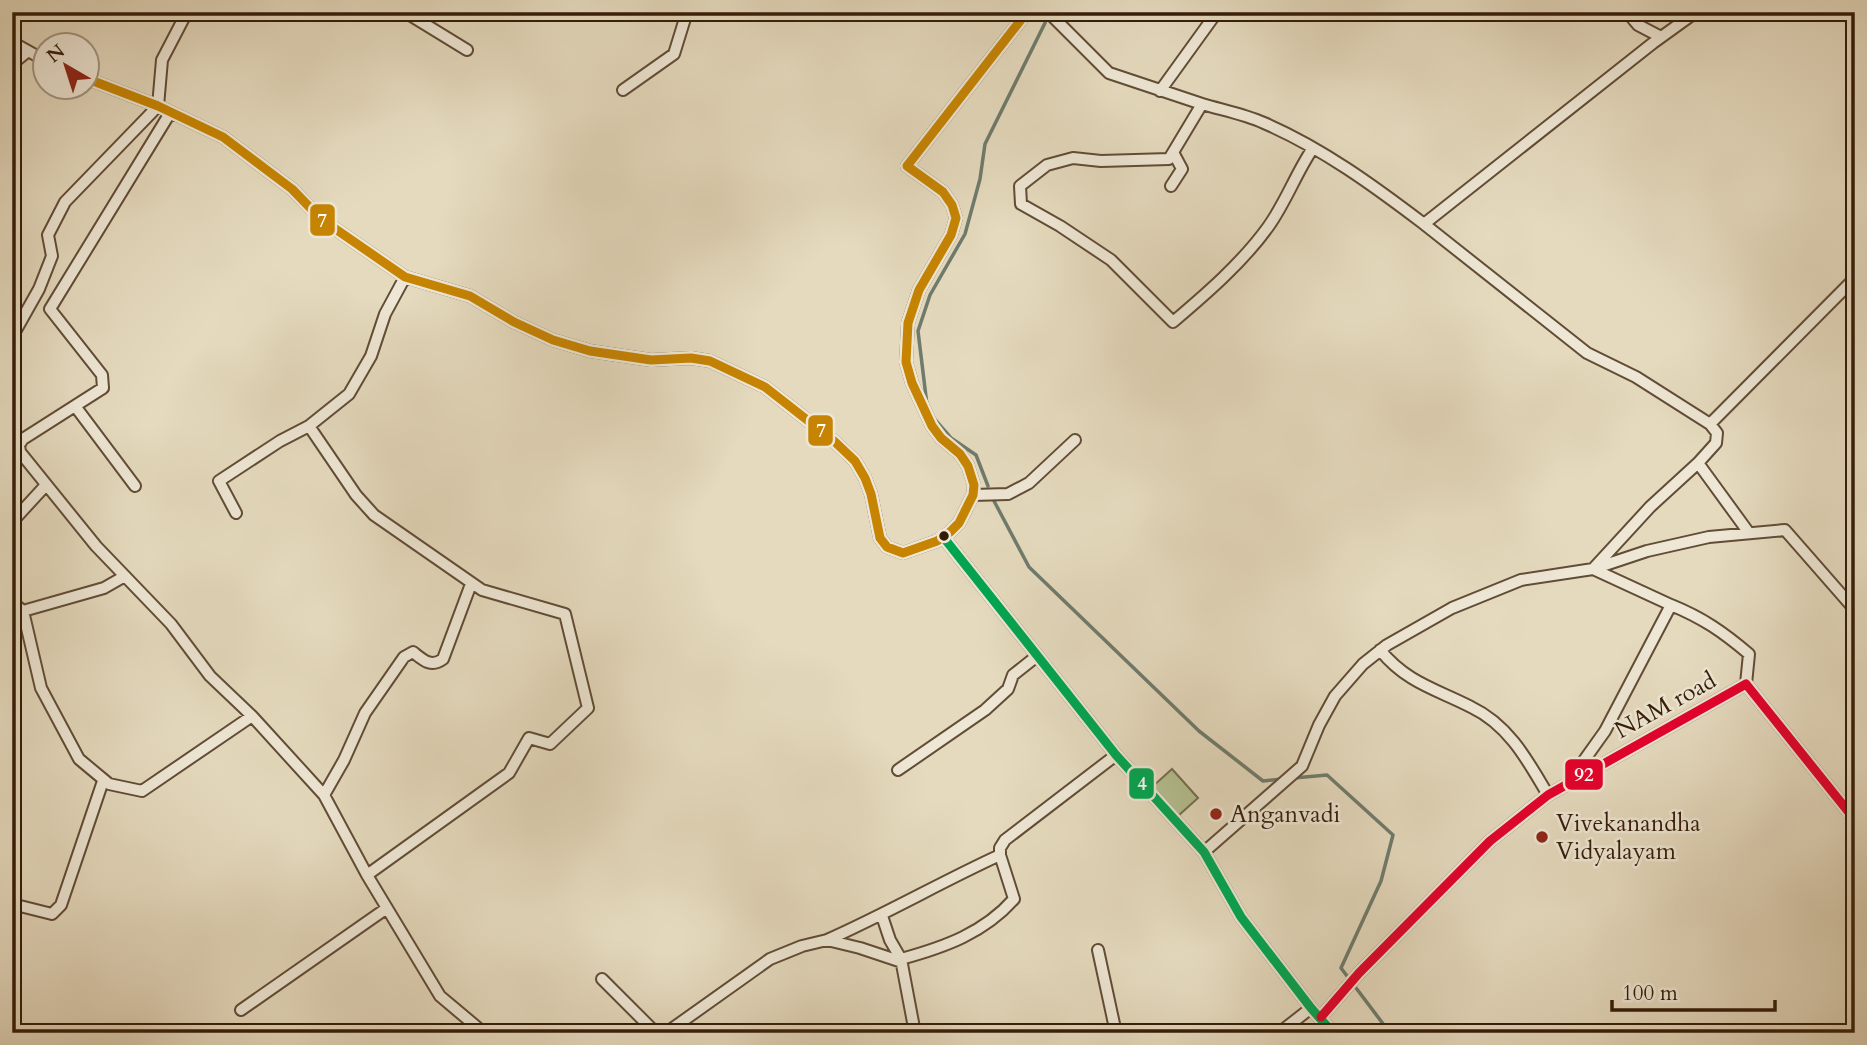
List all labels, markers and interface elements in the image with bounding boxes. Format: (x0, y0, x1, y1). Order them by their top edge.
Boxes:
north arrow (32, 32, 102, 102)
text: N (41, 38, 71, 69)
line badge: 7 (309, 203, 336, 237)
text: 7 (317, 208, 327, 234)
line badge: 7 (807, 414, 834, 447)
text: 7 (816, 418, 826, 444)
unlabelled marker (937, 529, 951, 543)
street label: NAM road (1608, 664, 1722, 747)
line badge: 92 (1564, 758, 1604, 791)
text: 92 (1574, 762, 1594, 788)
line badge: 4 (1128, 767, 1155, 800)
text: 4 (1137, 771, 1147, 797)
place label: Anganvadi (1230, 798, 1340, 831)
marker: Anganvadi (1208, 806, 1224, 822)
place label: Vivekanandha Vidyalayam (1556, 807, 1701, 868)
marker: Vivekanandha Vidyalayam (1534, 829, 1550, 845)
scale bar (1612, 968, 1774, 1012)
text: 100 m (1622, 979, 1678, 1008)

